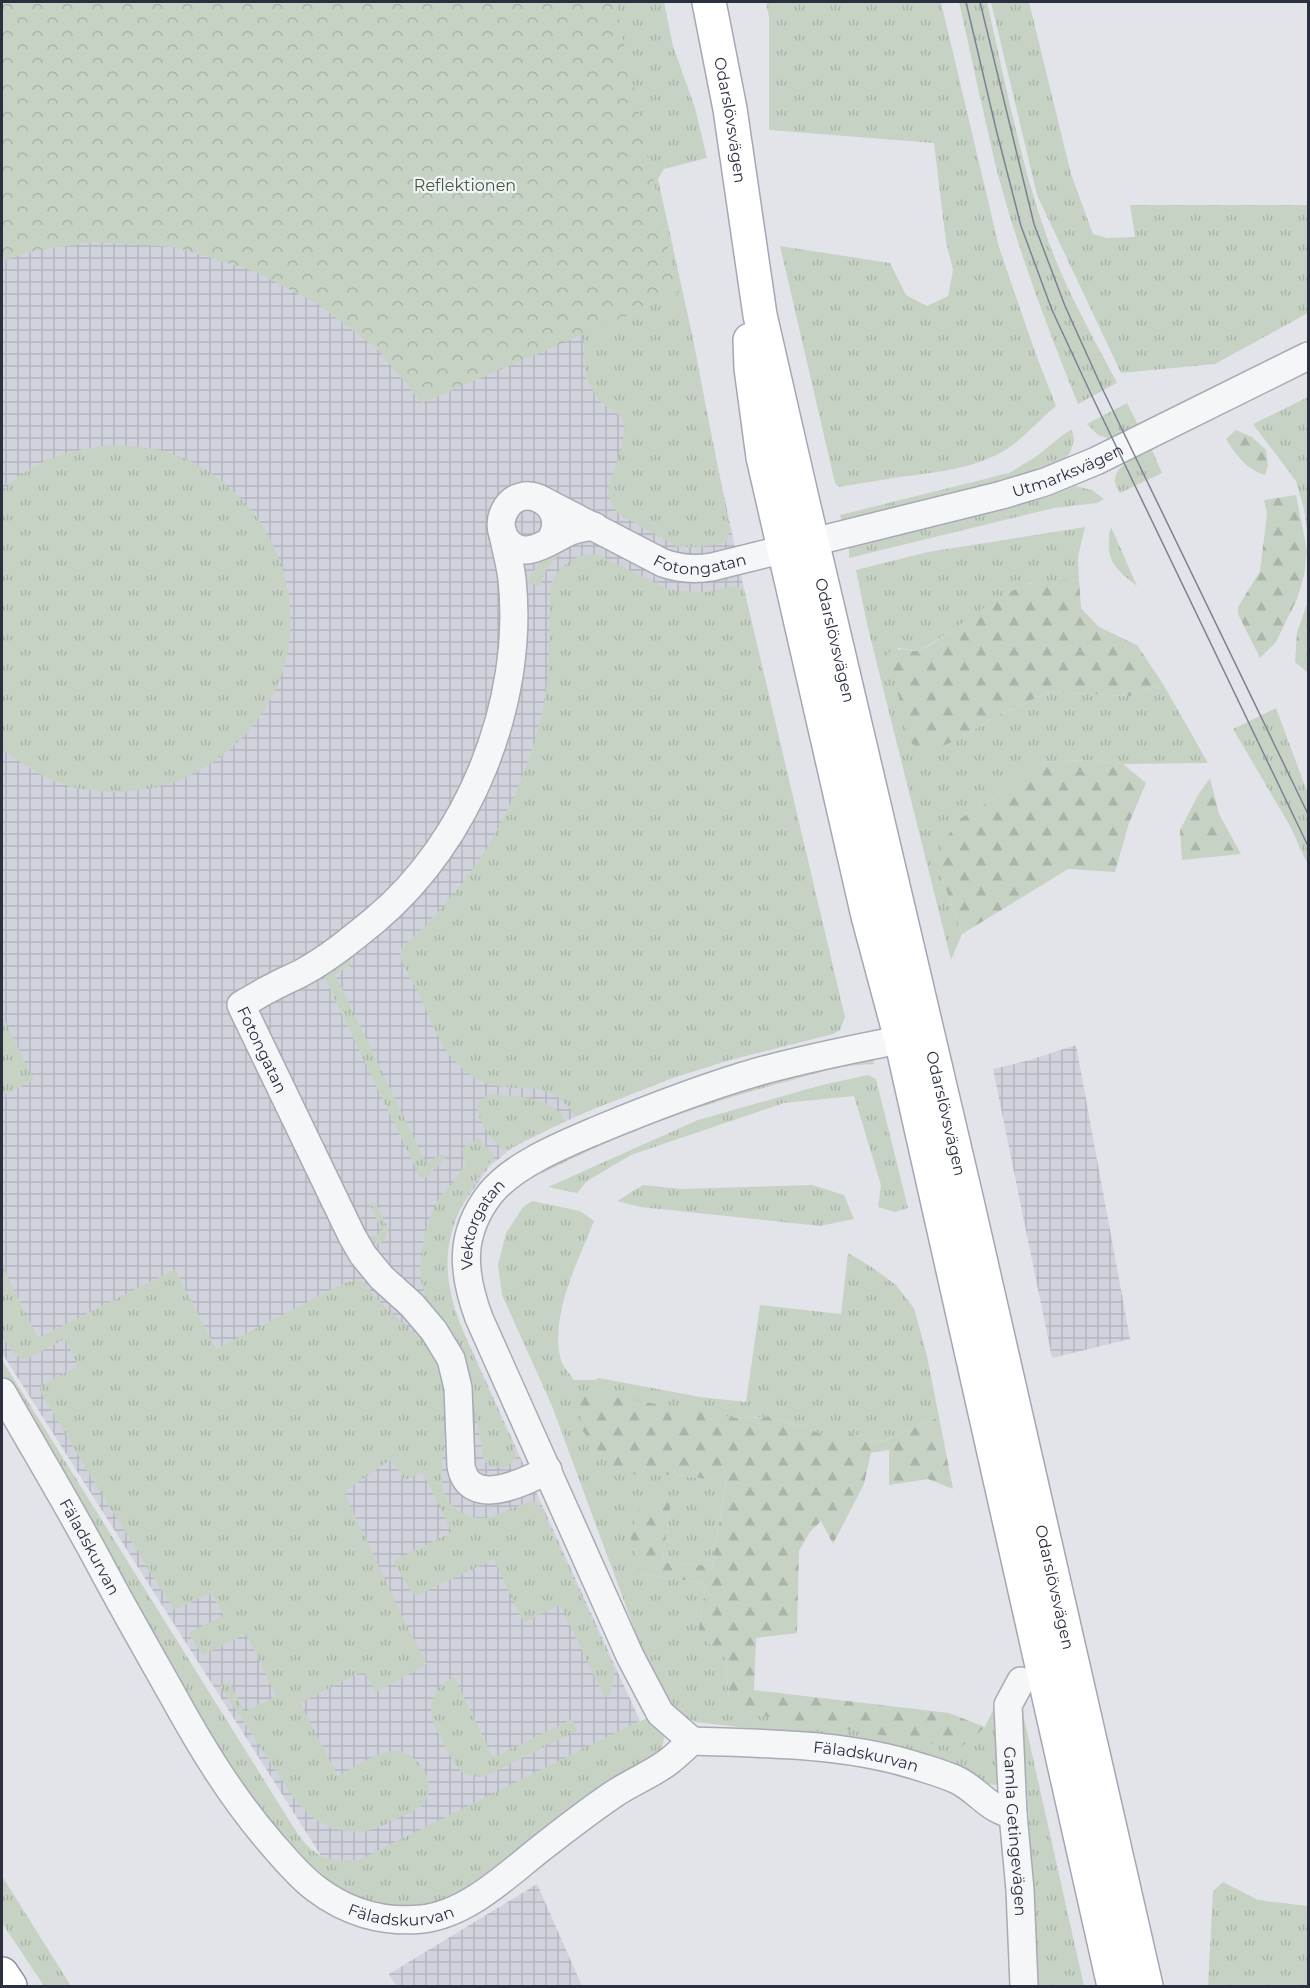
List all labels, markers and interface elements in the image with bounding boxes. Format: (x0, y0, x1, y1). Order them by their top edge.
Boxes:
street label: Odarslövsvägen (711, 55, 750, 184)
park label: Reflektionen (414, 176, 516, 195)
street label: Utmarksvägen (1010, 440, 1126, 501)
street label: Fotongatan (650, 549, 748, 578)
street label: Odarslövsvägen (811, 576, 859, 704)
street label: Fotongatan (233, 1003, 291, 1096)
street label: Odarslövsvägen (923, 1049, 970, 1178)
street label: Vektorgatan (457, 1175, 508, 1271)
street label: Fäladskurvan (56, 1495, 124, 1598)
street label: Odarslövsvägen (1032, 1523, 1078, 1651)
street label: Fäladskurvan (812, 1737, 921, 1776)
street label: Gamla Getingevägen (1000, 1746, 1031, 1917)
street label: Fäladskurvan (346, 1899, 457, 1929)

